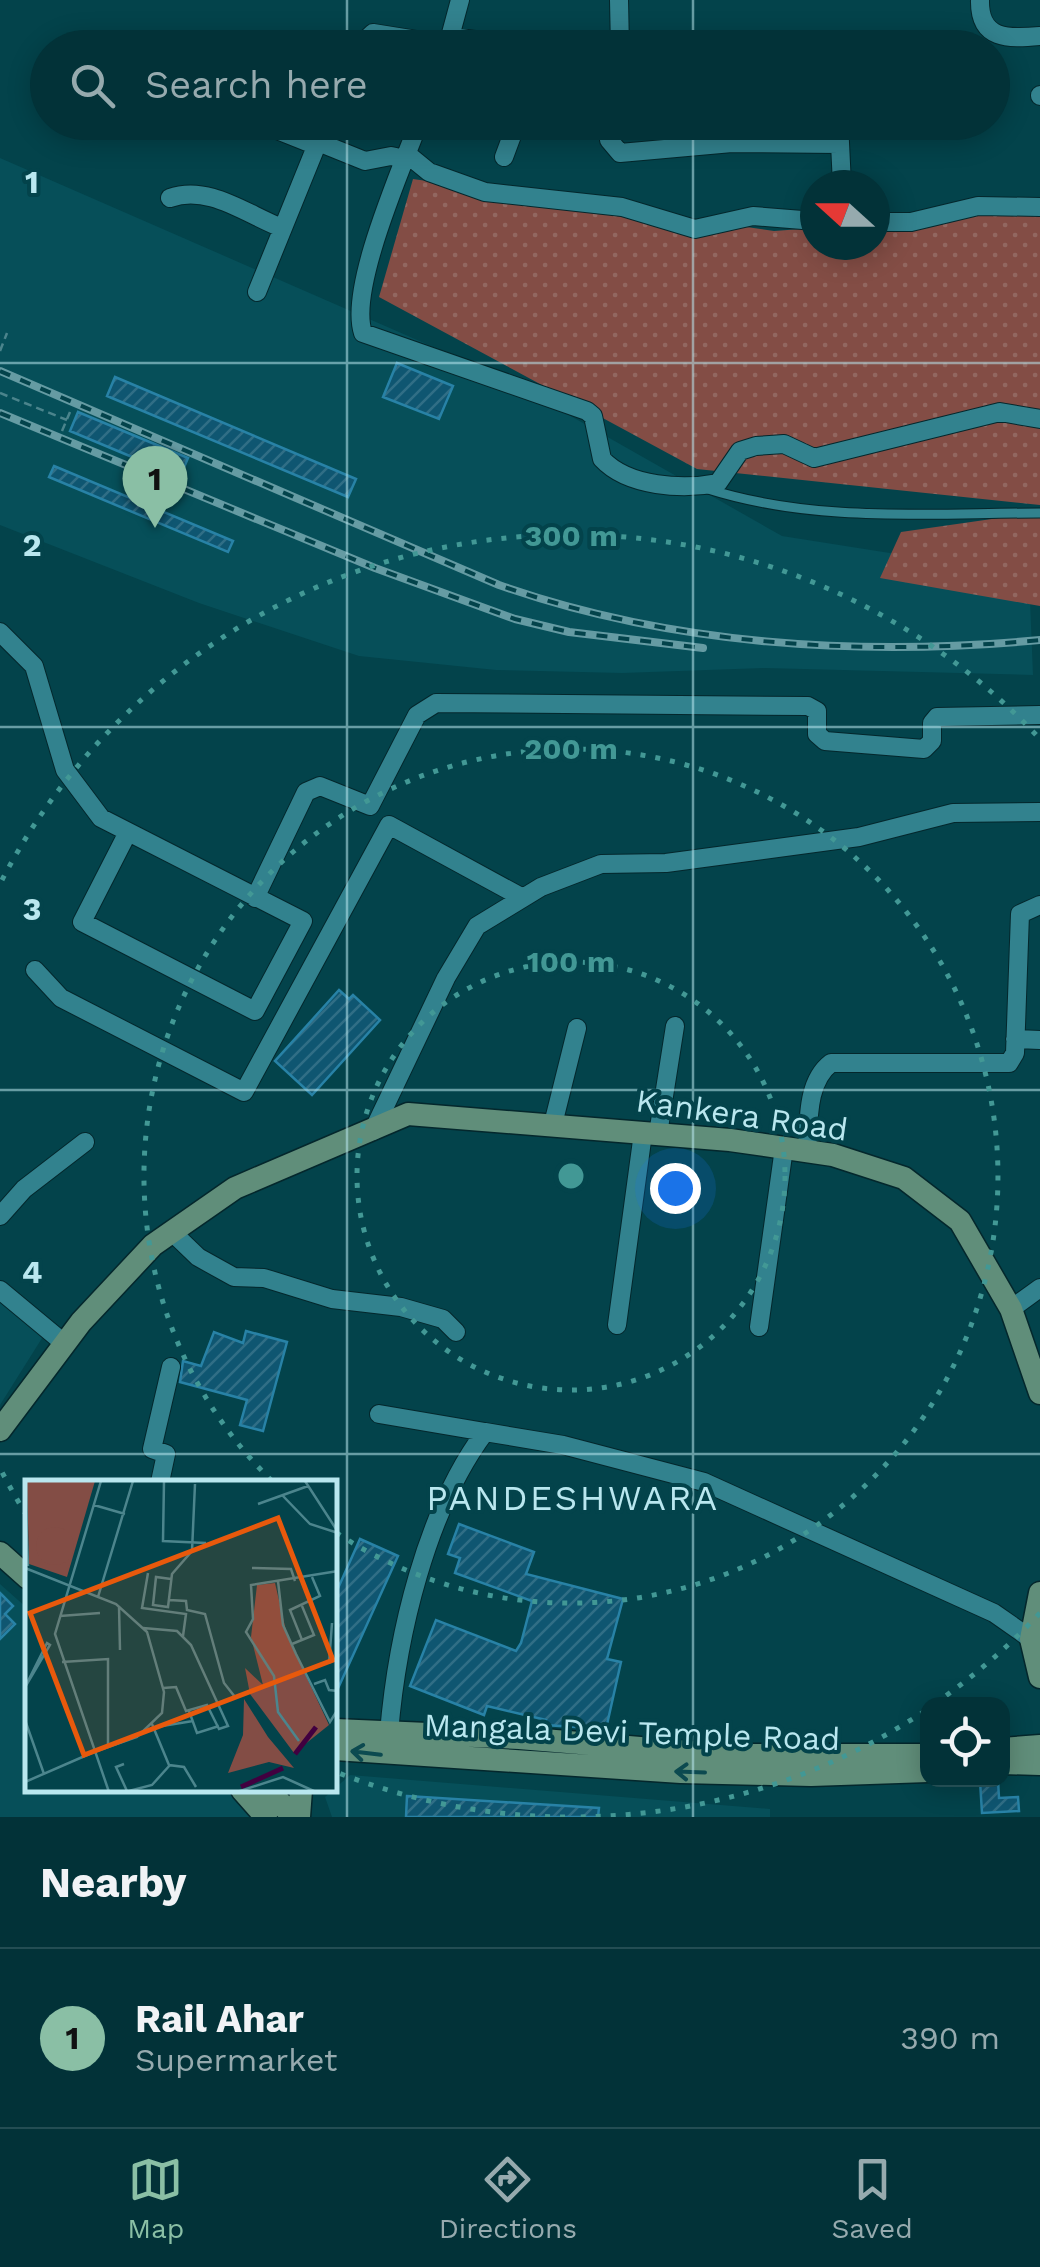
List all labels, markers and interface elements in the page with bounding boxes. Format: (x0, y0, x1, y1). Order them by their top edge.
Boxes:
search box (30, 30, 1010, 140)
icon: search (65, 58, 120, 113)
text: Search here (145, 63, 368, 107)
text: 1 (25, 163, 39, 201)
north arrow (800, 170, 890, 260)
pin: 1 (122, 446, 188, 528)
text: 300 m (524, 518, 618, 553)
text: 2 (22, 526, 42, 564)
text: 200 m (524, 731, 618, 766)
text: 3 (23, 890, 41, 928)
text: 100 m (527, 944, 615, 979)
street label: Kankera Road (634, 1081, 850, 1149)
centre of rings (553, 1158, 589, 1194)
your location (650, 1163, 701, 1214)
text: 4 (22, 1253, 42, 1291)
district label: PANDESHWARA (426, 1477, 720, 1519)
inset map (25, 1480, 338, 1792)
map controls (920, 1697, 1010, 1787)
button: locate (920, 1697, 1010, 1787)
street label: Mangala Devi Temple Road (423, 1706, 841, 1758)
one-way arrow (350, 1743, 382, 1762)
one-way arrow (675, 1762, 707, 1781)
text: Nearby (40, 1858, 187, 1907)
text: Rail Ahar (135, 1997, 304, 2041)
text: 1 (66, 2019, 79, 2057)
text: 390 m (900, 2019, 1000, 2057)
text: Supermarket (135, 2041, 337, 2079)
tab: Map (127, 2152, 184, 2245)
tab: Directions (439, 2152, 577, 2245)
tab: Saved (831, 2152, 913, 2245)

